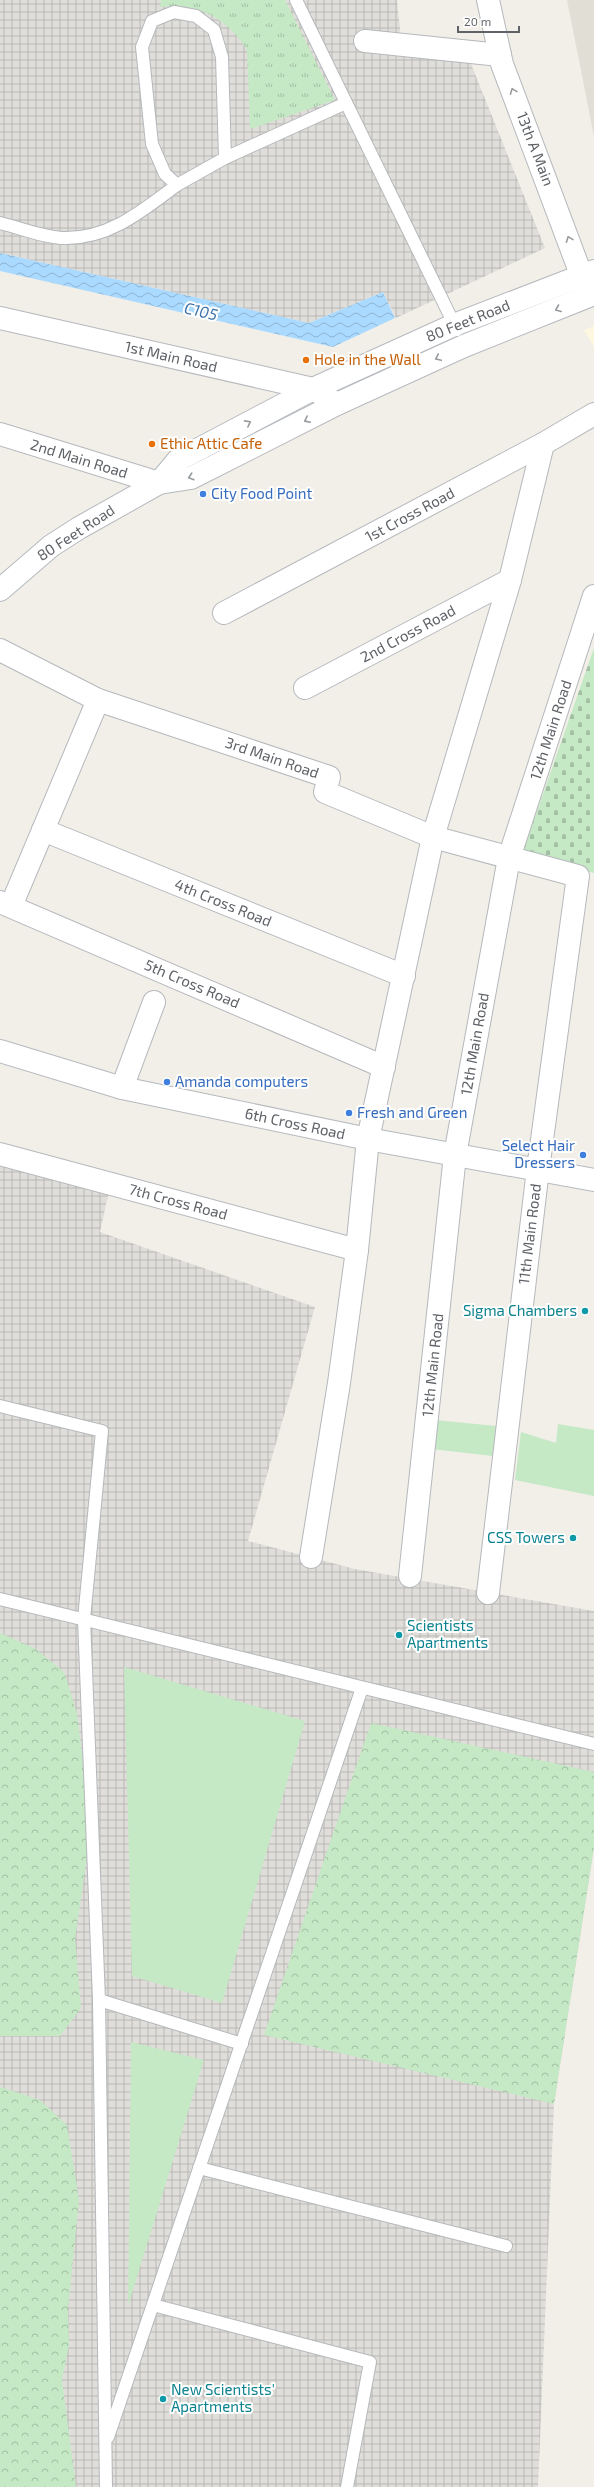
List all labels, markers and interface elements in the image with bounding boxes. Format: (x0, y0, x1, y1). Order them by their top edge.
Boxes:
scale bar (458, 8, 519, 34)
text: 20 m (464, 14, 491, 28)
one-way arrow (509, 88, 517, 95)
street label: 13th A Main (514, 109, 558, 188)
one-way arrow (565, 235, 573, 242)
street label: 80 Feet Road (423, 295, 512, 345)
water label: C105 (183, 297, 220, 324)
one-way arrow (554, 304, 561, 312)
street label: 1st Main Road (123, 337, 219, 375)
place label: Hole in the Wall (314, 350, 421, 368)
one-way arrow (434, 353, 442, 361)
marker: Hole in the Wall (301, 355, 311, 365)
one-way arrow (304, 415, 312, 422)
one-way arrow (243, 420, 251, 428)
place label: Ethic Attic Cafe (160, 434, 262, 452)
street label: 2nd Main Road (28, 435, 130, 481)
marker: Ethic Attic Cafe (147, 439, 157, 449)
one-way arrow (187, 472, 194, 481)
street label: 1st Cross Road (362, 483, 457, 545)
place label: City Food Point (211, 484, 312, 502)
marker: City Food Point (198, 489, 208, 499)
street label: 80 Feet Road (33, 500, 118, 564)
street label: 2nd Cross Road (357, 600, 458, 666)
street label: 12th Main Road (525, 677, 575, 782)
street label: 3rd Main Road (223, 733, 322, 781)
street label: 4th Cross Road (172, 874, 275, 930)
street label: 5th Cross Road (142, 955, 243, 1011)
street label: 12th Main Road (456, 991, 492, 1097)
place label: Amanda computers (175, 1072, 308, 1090)
marker: Amanda computers (162, 1077, 172, 1087)
place label: Fresh and Green (357, 1103, 467, 1121)
street label: 6th Cross Road (243, 1104, 347, 1142)
marker: Fresh and Green (344, 1108, 354, 1118)
place label: Select Hair Dressers (502, 1136, 575, 1171)
marker: Select Hair Dressers (578, 1150, 588, 1160)
street label: 7th Cross Road (127, 1179, 230, 1223)
street label: 11th Main Road (514, 1182, 544, 1285)
place label: Sigma Chambers (463, 1301, 577, 1319)
marker: Sigma Chambers (580, 1306, 590, 1316)
street label: 12th Main Road (418, 1312, 446, 1418)
place label: CSS Towers (487, 1528, 565, 1546)
marker: CSS Towers (568, 1533, 578, 1543)
place label: Scientists Apartments (407, 1616, 488, 1651)
marker: Scientists Apartments (394, 1630, 404, 1640)
place label: New Scientists' Apartments (171, 2380, 275, 2415)
marker: New Scientists' Apartments (158, 2394, 168, 2404)

